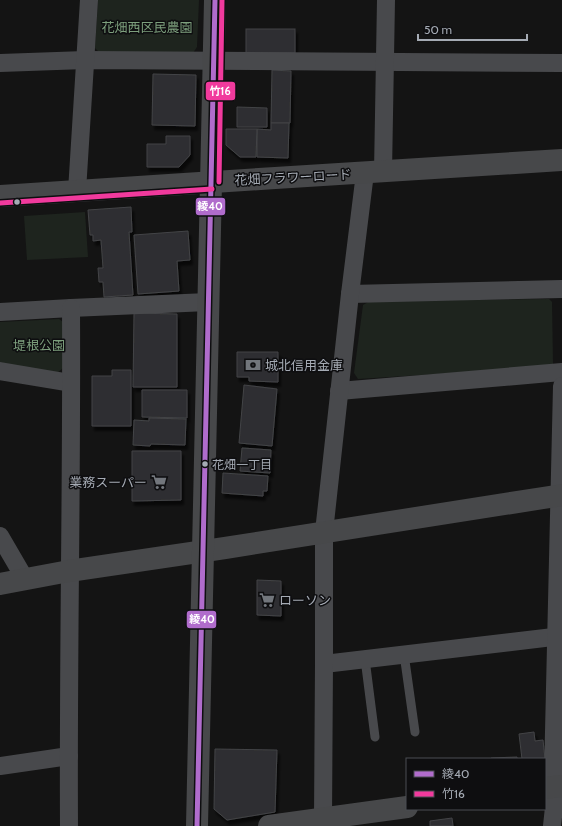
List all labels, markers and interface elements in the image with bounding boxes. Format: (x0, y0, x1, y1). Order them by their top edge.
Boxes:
scale bar (418, 16, 527, 42)
park label: 花畑西区民農園 (101, 19, 193, 35)
text: 50 m (424, 22, 452, 37)
line badge: 竹16 (205, 81, 236, 101)
text: 竹16 (209, 84, 231, 98)
street label: 花畑フラワーロード (234, 166, 352, 188)
unlabelled marker (12, 197, 22, 207)
line badge: 綾40 (195, 197, 226, 216)
text: 綾40 (197, 199, 223, 213)
park label: 堤根公園 (13, 337, 65, 353)
bank icon: 城北信用金庫 (244, 356, 262, 374)
place label: 城北信用金庫 (265, 357, 343, 373)
place label: 花畑一丁目 (212, 457, 272, 472)
marker: 花畑一丁目 (200, 459, 210, 469)
supermarket icon: 業務スーパー (150, 473, 168, 491)
place label: 業務スーパー (69, 474, 147, 490)
supermarket icon: ローソン (258, 591, 276, 609)
place label: ローソン (279, 592, 331, 608)
line badge: 綾40 (186, 610, 217, 629)
text: 綾40 (189, 612, 215, 626)
legend (406, 758, 546, 810)
text: 綾40 (442, 766, 469, 781)
text: 竹16 (442, 786, 465, 801)

